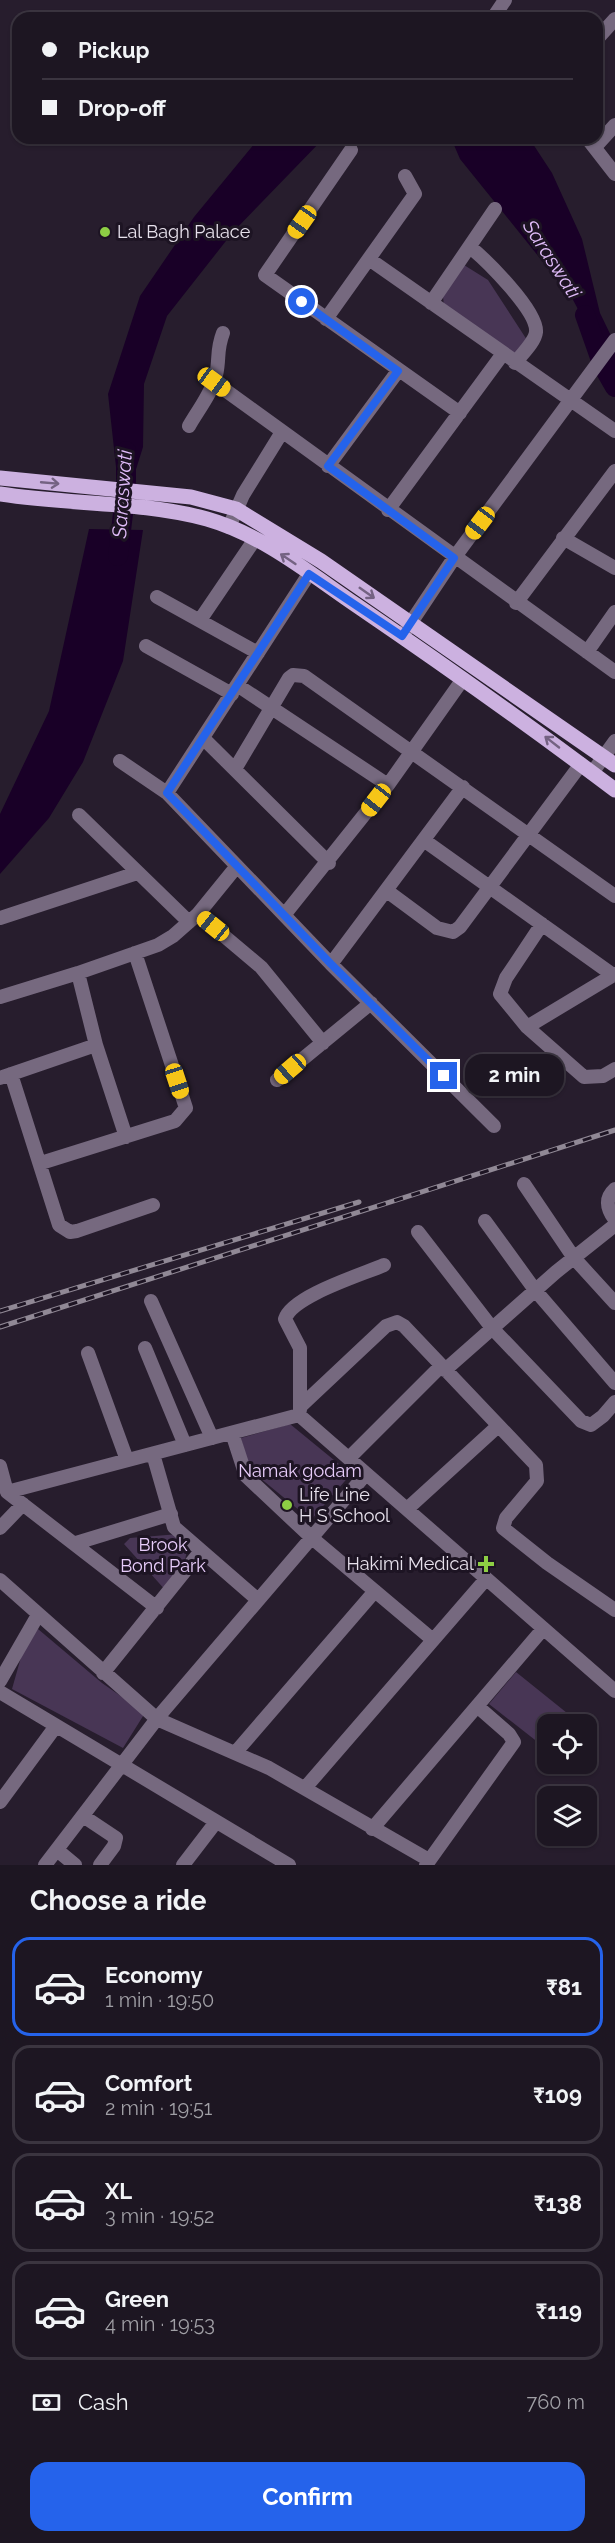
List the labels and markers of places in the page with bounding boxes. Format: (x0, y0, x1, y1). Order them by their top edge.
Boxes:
place label: Lal Bagh Palace (117, 221, 251, 242)
marker: Lal Bagh Palace (98, 225, 112, 239)
place label: Life Line H S School (299, 1484, 390, 1526)
marker: Life Line H S School (280, 1498, 294, 1512)
place label: Hakimi Medical (347, 1553, 474, 1574)
marker: Hakimi Medical (479, 1557, 493, 1571)

